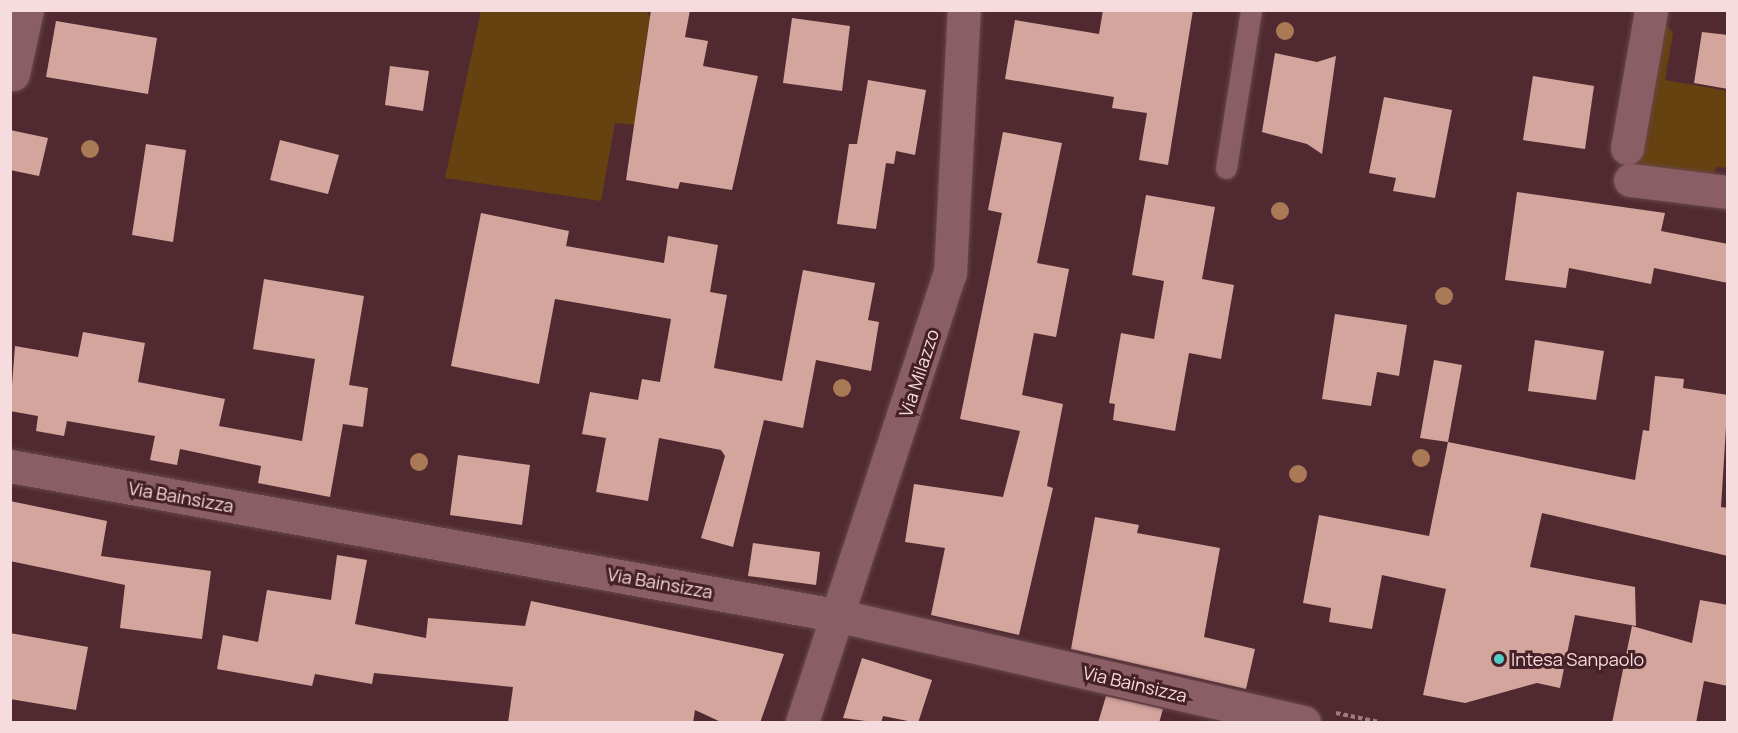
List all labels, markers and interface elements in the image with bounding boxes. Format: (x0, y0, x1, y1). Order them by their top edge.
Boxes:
street label: Via Milazzo (895, 326, 943, 420)
street label: Via Bainsizza (127, 477, 235, 517)
street label: Via Bainsizza (606, 563, 714, 603)
place label: Intesa Sanpaolo (1511, 648, 1644, 670)
marker: Intesa Sanpaolo (1492, 652, 1506, 666)
street label: Via Bainsizza (1081, 662, 1189, 706)

